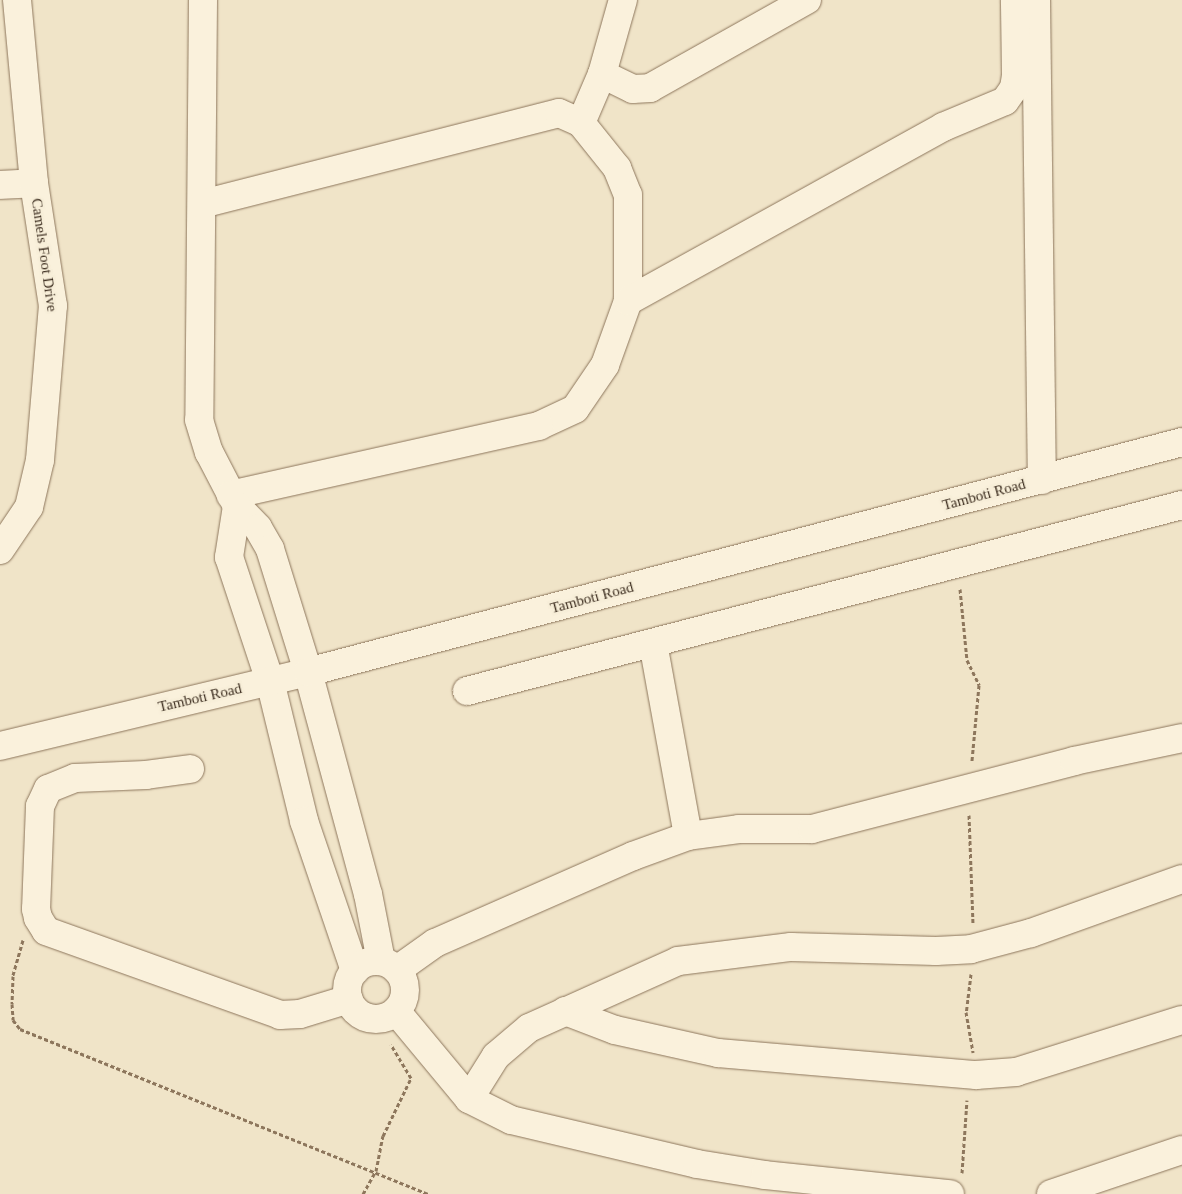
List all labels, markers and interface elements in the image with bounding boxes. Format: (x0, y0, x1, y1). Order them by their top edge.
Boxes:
street label: Camels Foot Drive (27, 197, 61, 313)
street label: Tamboti Road (941, 475, 1027, 515)
street label: Tamboti Road (549, 578, 635, 618)
street label: Tamboti Road (156, 680, 244, 716)

